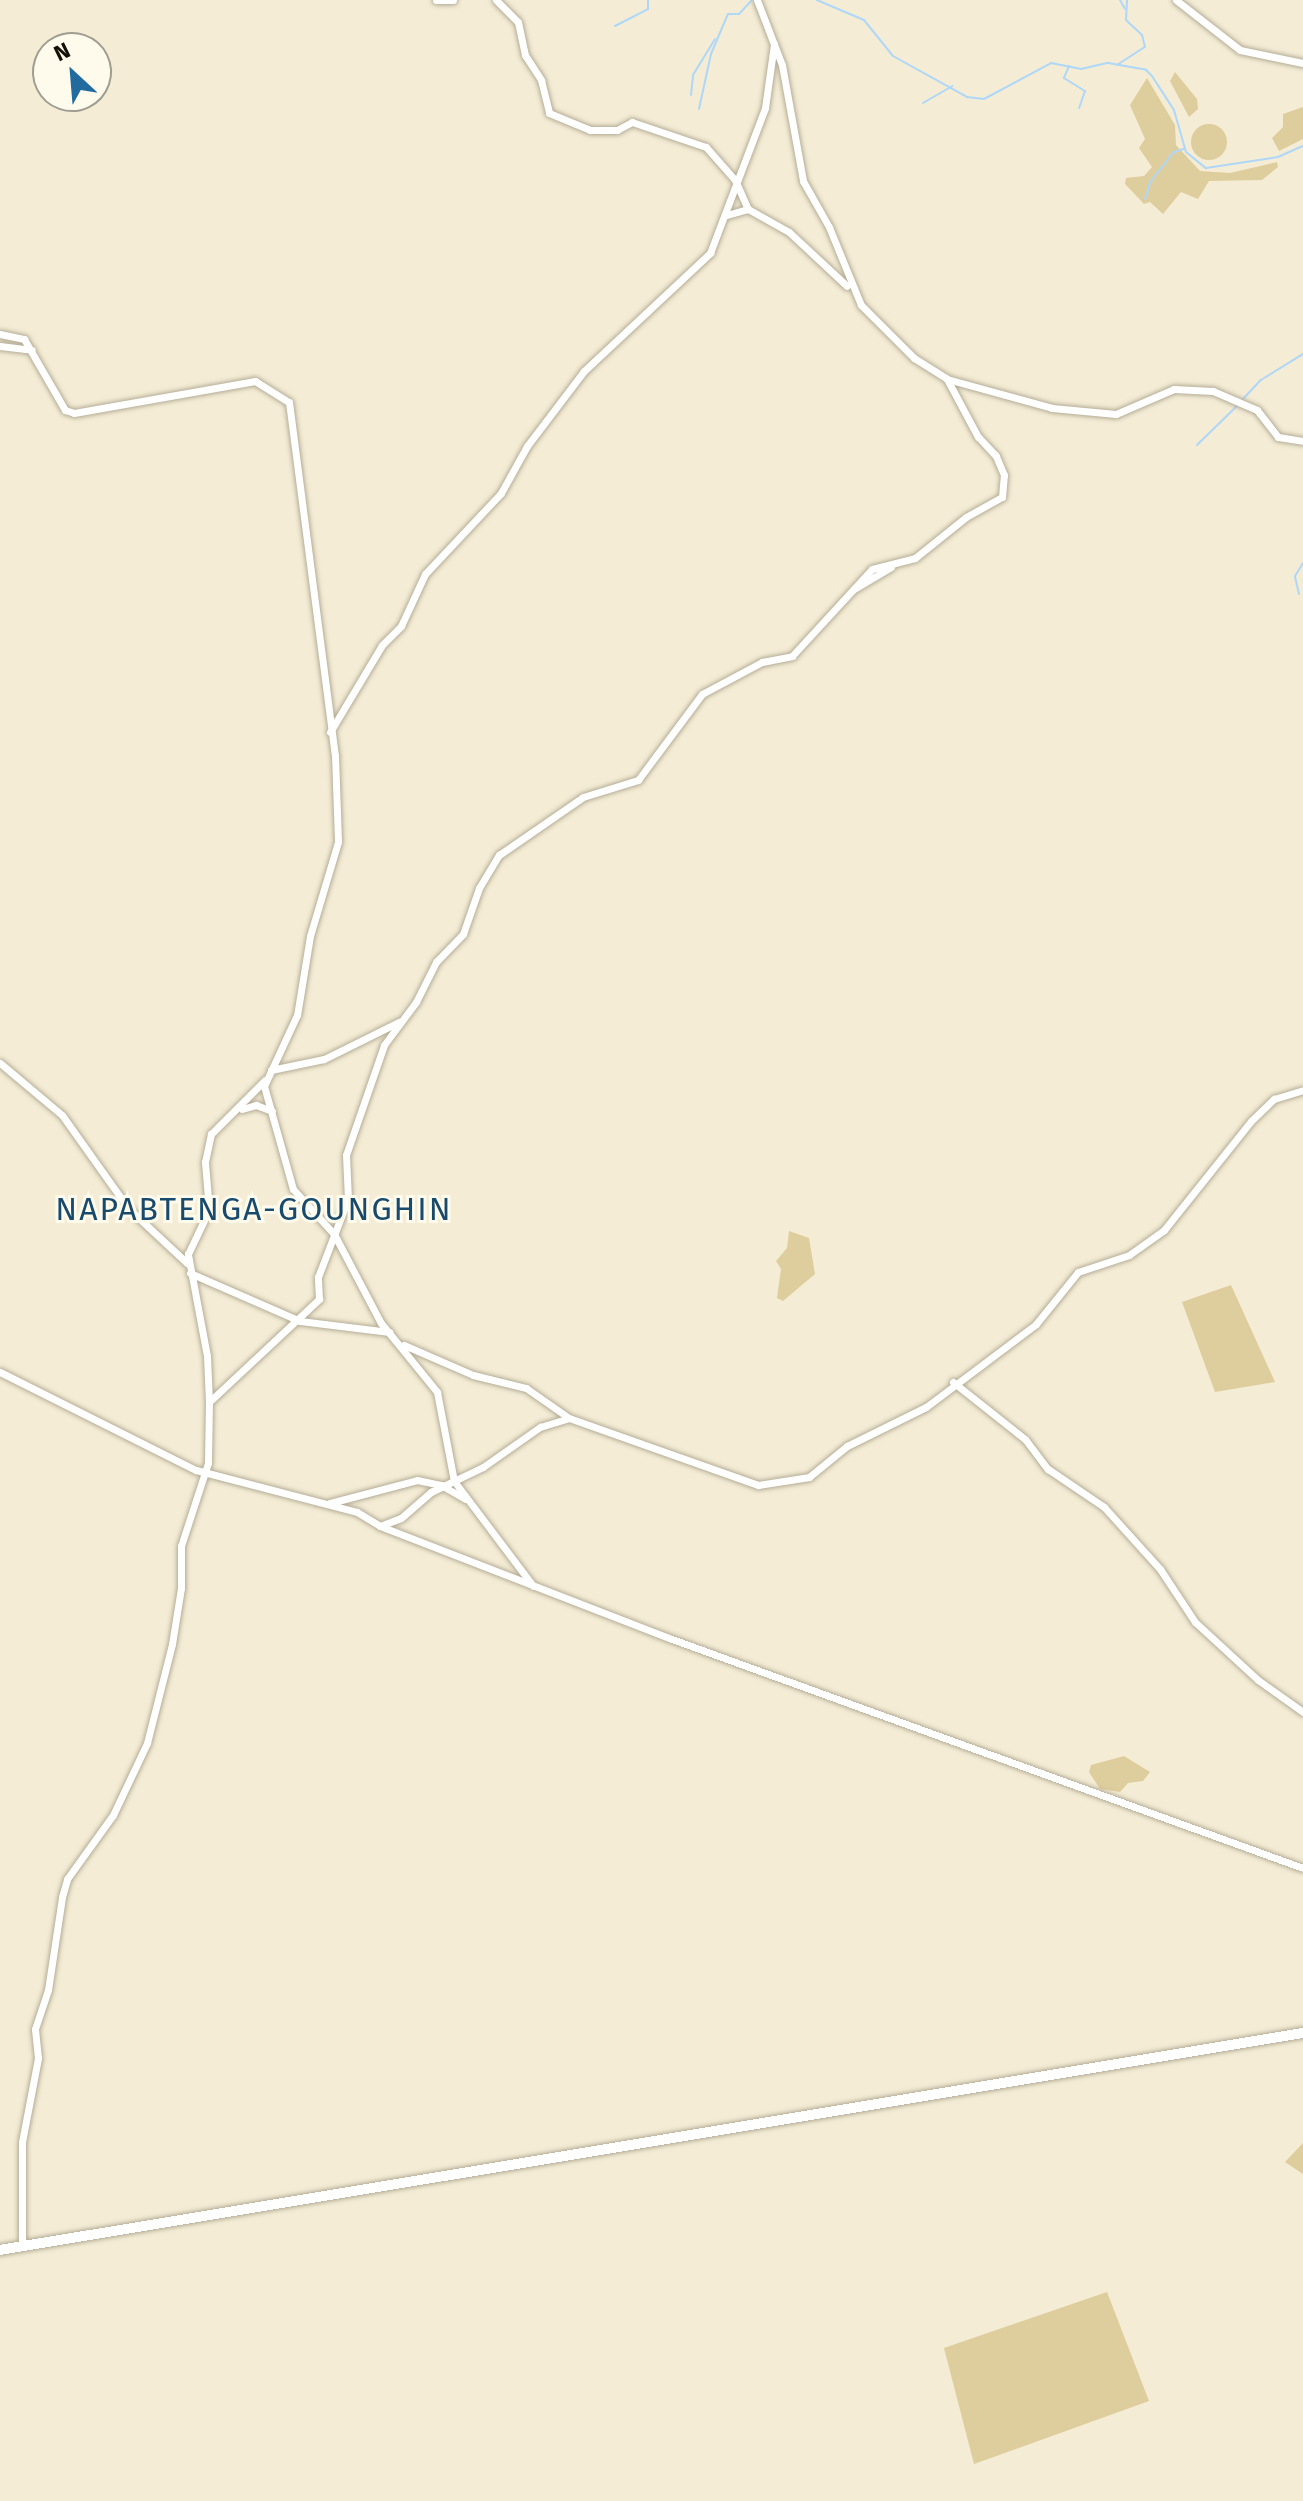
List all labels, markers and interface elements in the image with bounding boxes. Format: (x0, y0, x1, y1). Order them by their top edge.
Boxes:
north arrow (32, 32, 112, 112)
text: N (50, 36, 75, 67)
district label: NAPABTENGA-GOUNGHIN (55, 1190, 453, 1228)

